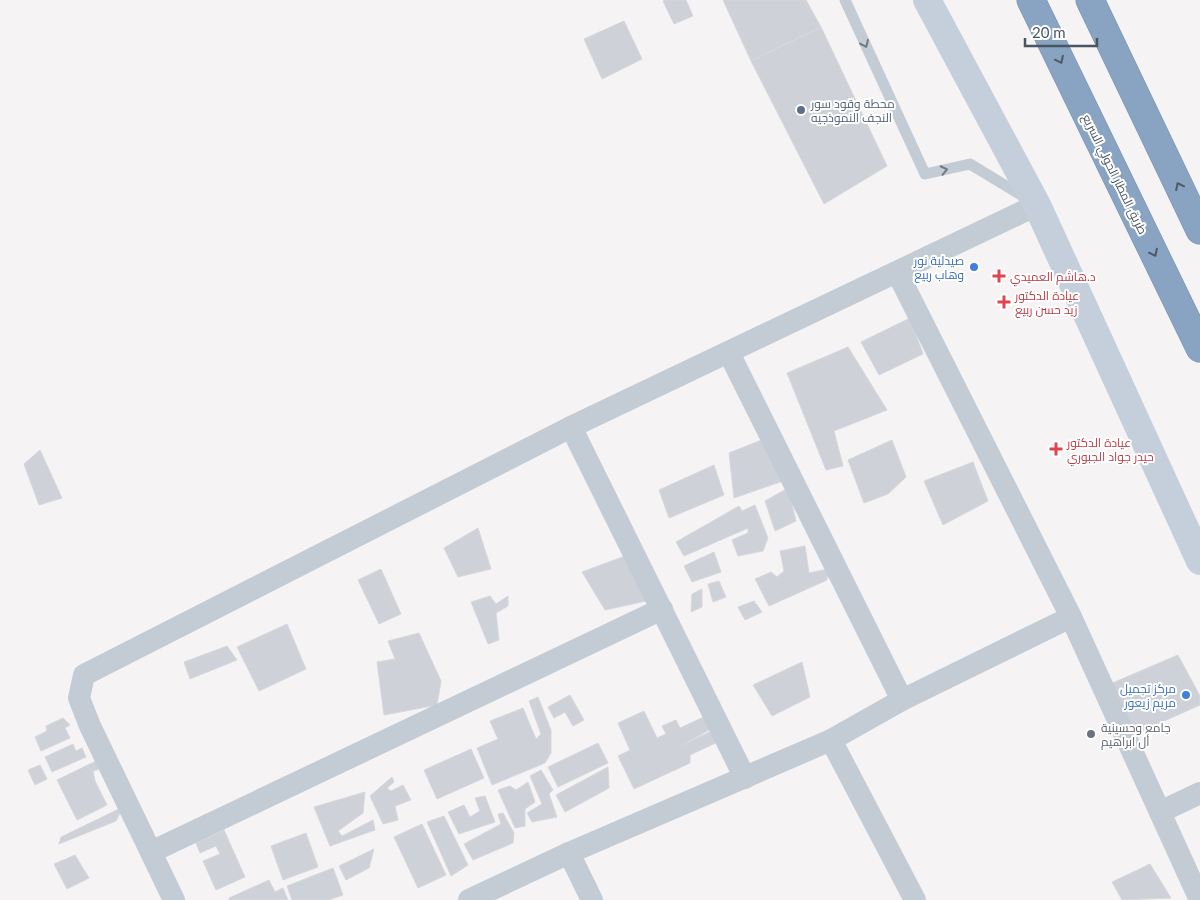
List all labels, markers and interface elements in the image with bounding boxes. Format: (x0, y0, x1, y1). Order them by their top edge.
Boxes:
scale bar (1025, 15, 1098, 47)
text: 20 m (1032, 23, 1066, 41)
one-way arrow (859, 39, 869, 48)
one-way arrow (1053, 54, 1063, 63)
place label: محطة وقود سور النجف النموذجيه (810, 96, 895, 125)
marker: محطة وقود سور النجف النموذجيه (795, 104, 807, 116)
street label: طريق المطار الحولي السريع (1077, 111, 1151, 238)
one-way arrow (940, 165, 948, 176)
one-way arrow (1175, 182, 1185, 191)
one-way arrow (1148, 248, 1158, 257)
place label: صيدلية نور وهاب ربيع (913, 253, 964, 283)
marker: صيدلية نور وهاب ربيع (968, 261, 980, 273)
marker: د.هاشم العميدي (992, 269, 1006, 283)
place label: د.هاشم العميدي (1010, 269, 1096, 287)
place label: عيادة الدكتور زيد حسن ربيع (1014, 288, 1079, 318)
marker: عيادة الدكتور زيد حسن ربيع (997, 295, 1011, 309)
place label: عيادة الدكتور حيدر جواد الجبوري (1066, 435, 1154, 467)
marker: عيادة الدكتور حيدر جواد الجبوري (1049, 442, 1063, 456)
place label: مركز تجميل مريم زيعور (1120, 681, 1176, 711)
marker: مركز تجميل مريم زيعور (1180, 689, 1192, 701)
place label: جامع وحسينية أل ابراهيم (1101, 720, 1171, 750)
marker: جامع وحسينية أل ابراهيم (1085, 728, 1097, 740)

